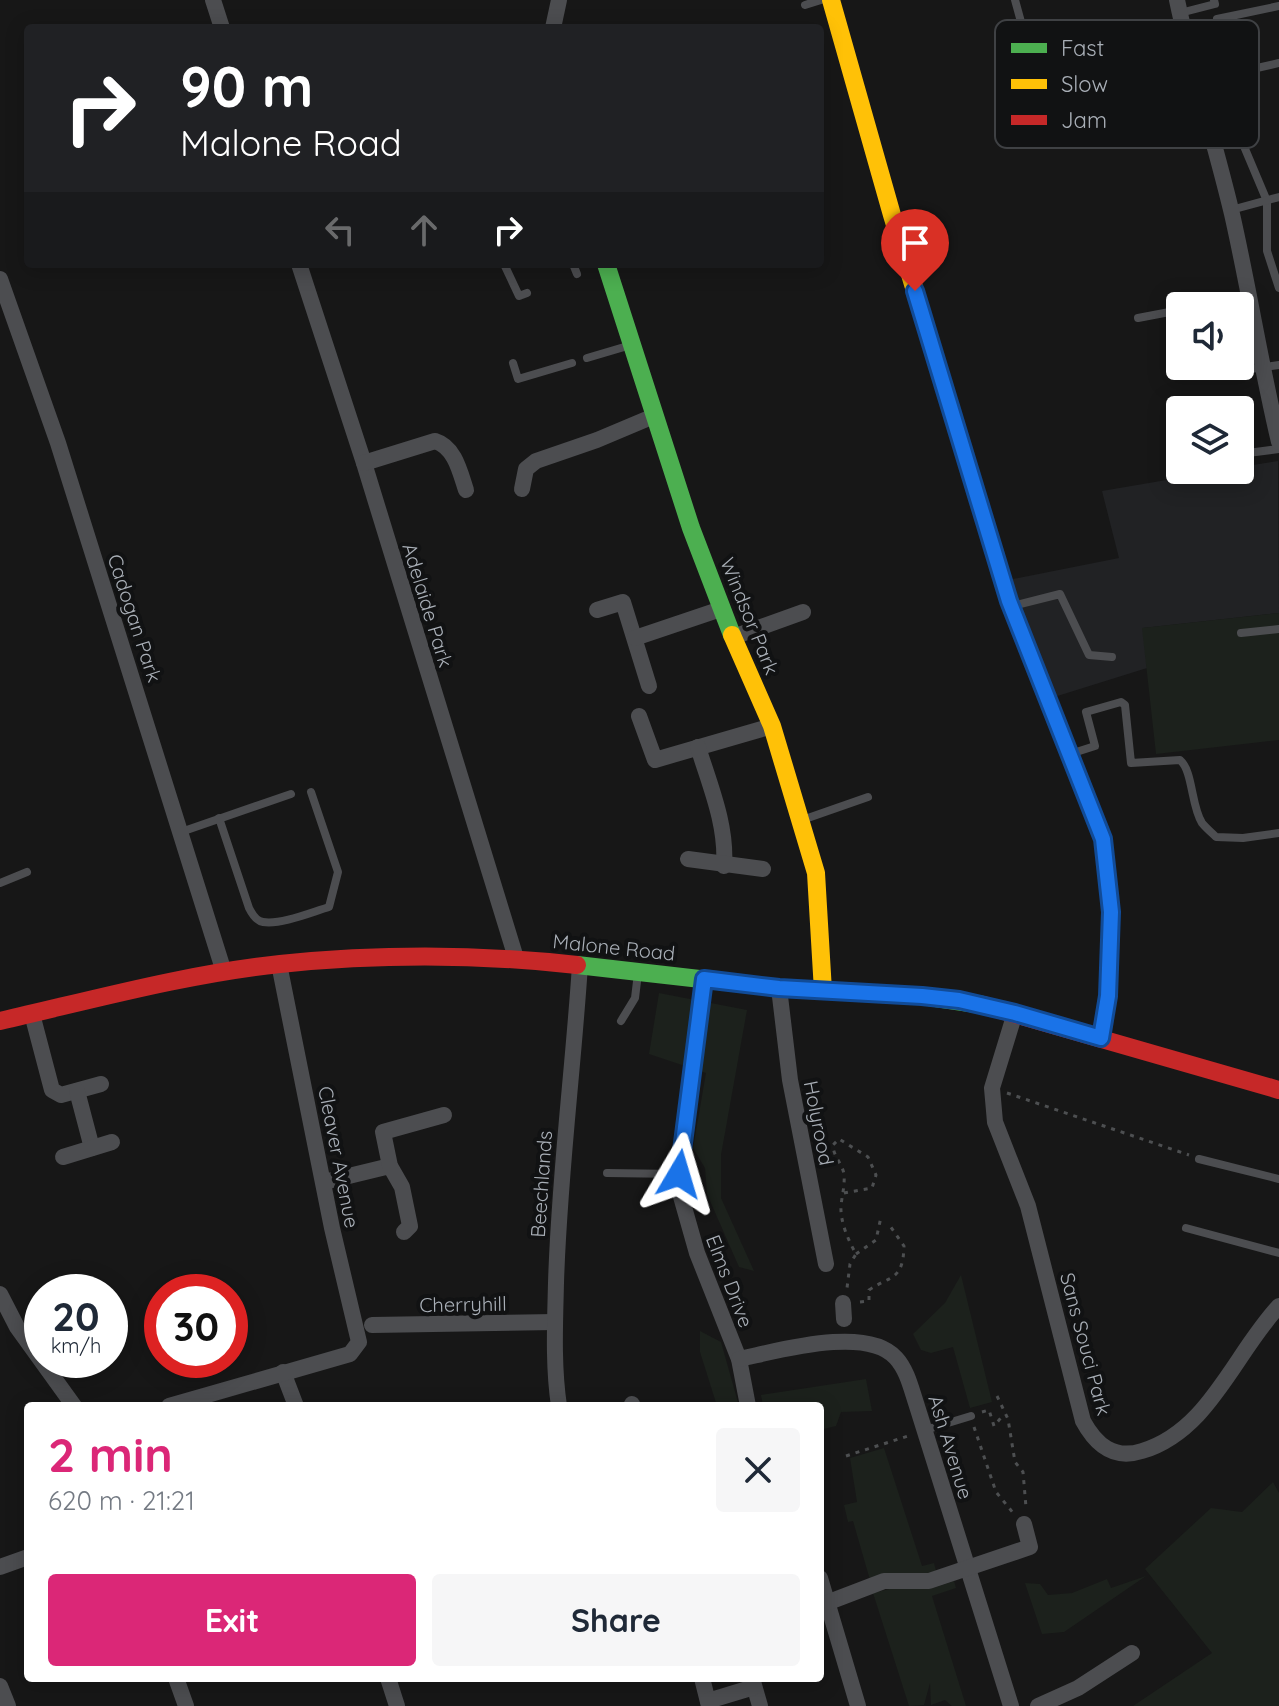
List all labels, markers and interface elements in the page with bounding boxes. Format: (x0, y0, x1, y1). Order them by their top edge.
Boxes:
legend (995, 20, 1259, 148)
text: Fast (1061, 34, 1104, 62)
text: 90 m (180, 51, 314, 121)
icon: right (48, 56, 152, 160)
text: Slow (1061, 70, 1108, 98)
text: Jam (1061, 106, 1107, 134)
text: Malone Road (180, 120, 402, 165)
icon: left (318, 208, 362, 252)
icon: ahead (402, 208, 446, 252)
icon: right (486, 208, 530, 252)
pin (881, 209, 949, 291)
icon: arrive (893, 221, 937, 265)
map controls (1166, 292, 1254, 484)
button: sound (1166, 292, 1254, 380)
button: layers (1166, 396, 1254, 484)
street label: Adelaide Park (397, 540, 459, 670)
street label: Cadogan Park (103, 551, 167, 685)
street label: Windsor Park (715, 554, 785, 678)
street label: Malone Road (551, 928, 677, 966)
street label: Holyrood (799, 1079, 839, 1167)
street label: Cleaver Avenue (313, 1084, 365, 1230)
street label: Beechlands (525, 1130, 557, 1238)
position arrow (637, 1132, 721, 1216)
street label: Elms Drive (701, 1231, 759, 1331)
street label: Sans Souci Park (1055, 1270, 1117, 1418)
speed limit sign: 30 (144, 1274, 248, 1378)
text: 20 (52, 1291, 100, 1341)
street label: Cherryhill (419, 1291, 507, 1317)
text: km/h (51, 1333, 101, 1358)
street label: Ash Avenue (923, 1392, 979, 1502)
text: 2 min (48, 1424, 173, 1484)
button: close (716, 1428, 800, 1512)
text: 620 m · 21:21 (48, 1484, 195, 1517)
button: Exit (48, 1574, 416, 1666)
button: Share (432, 1574, 800, 1666)

